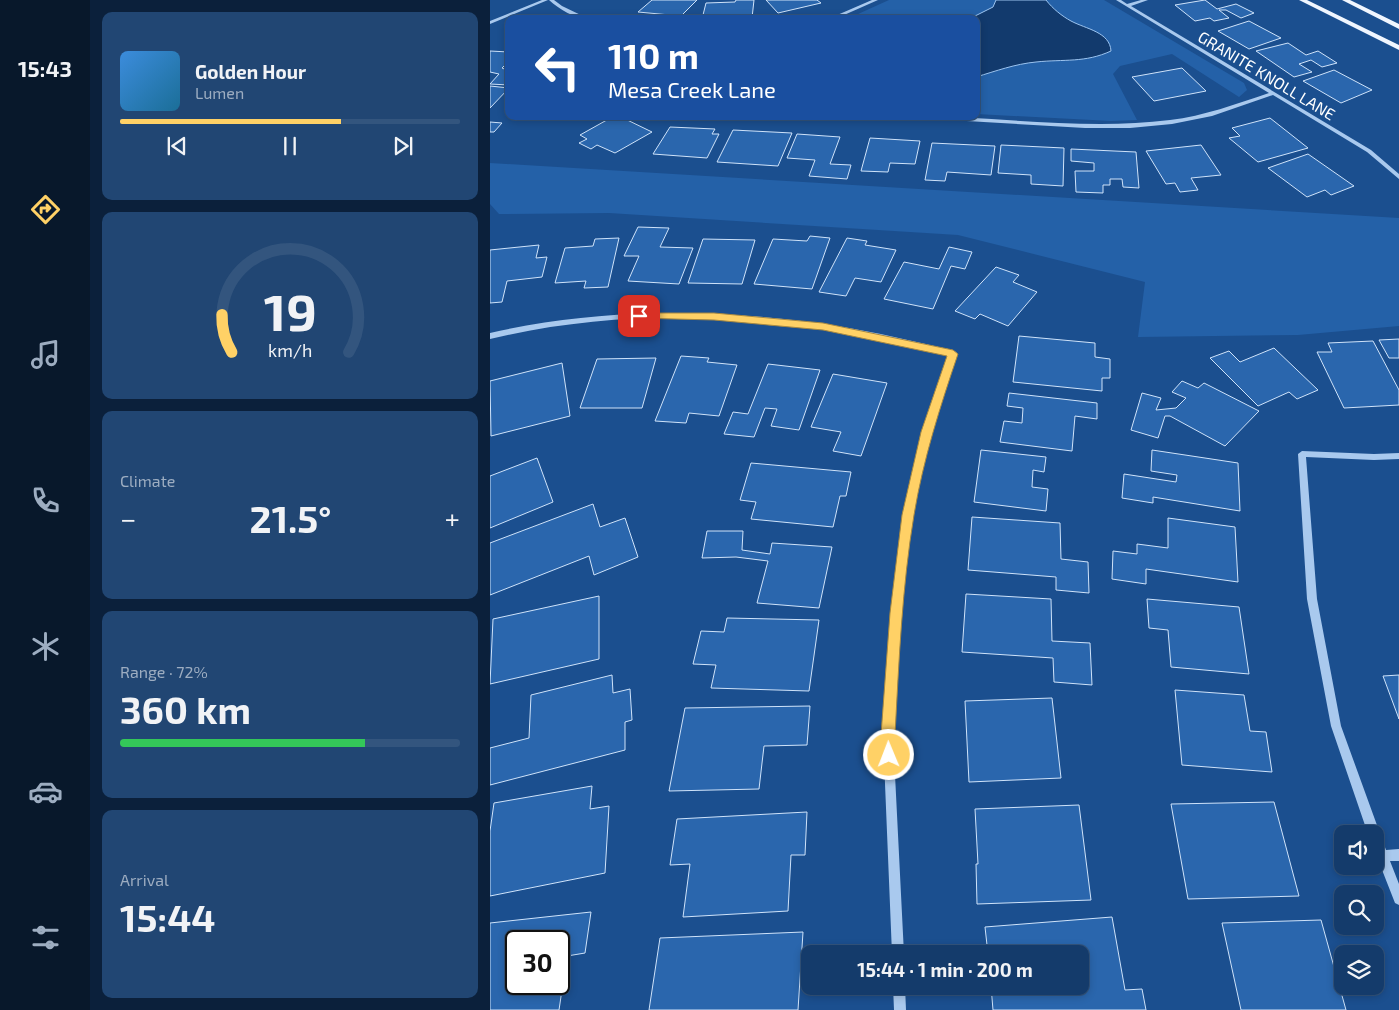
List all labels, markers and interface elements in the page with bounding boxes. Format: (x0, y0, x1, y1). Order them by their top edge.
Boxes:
street label: GRANITE KNOLL LANE (1195, 27, 1339, 124)
text: 110 m (608, 34, 699, 76)
icon: left (525, 35, 590, 100)
text: 15:43 (18, 55, 72, 81)
text: Golden Hour (195, 60, 306, 83)
text: Mesa Creek Lane (608, 76, 776, 102)
text: Lumen (195, 83, 244, 102)
icon: previous (163, 132, 191, 160)
icon: pause (276, 132, 304, 160)
icon: next (389, 132, 417, 160)
icon: directions (28, 192, 63, 227)
text: 19 (263, 279, 317, 341)
pin (618, 295, 660, 337)
icon: arrive (625, 302, 653, 330)
icon: music (28, 337, 63, 372)
text: km/h (268, 339, 312, 361)
text: Climate (120, 471, 175, 490)
icon: phone (28, 483, 63, 518)
text: 21.5° (250, 495, 331, 541)
text: − (120, 501, 136, 535)
text: + (445, 501, 460, 535)
icon: climate (28, 629, 63, 664)
text: Range · 72% (120, 662, 208, 681)
text: 360 km (120, 686, 251, 732)
position arrow (862, 728, 914, 780)
icon: car (28, 774, 63, 809)
map controls (1334, 825, 1384, 995)
button: sound (1334, 825, 1384, 875)
text: Arrival (120, 870, 169, 889)
button: search (1334, 885, 1384, 935)
text: 15:44 (120, 894, 216, 940)
icon: filters (28, 920, 63, 955)
speed limit sign: 30 (505, 930, 570, 995)
button: layers (1334, 945, 1384, 995)
text: 15:44 · 1 min · 200 m (857, 958, 1033, 981)

